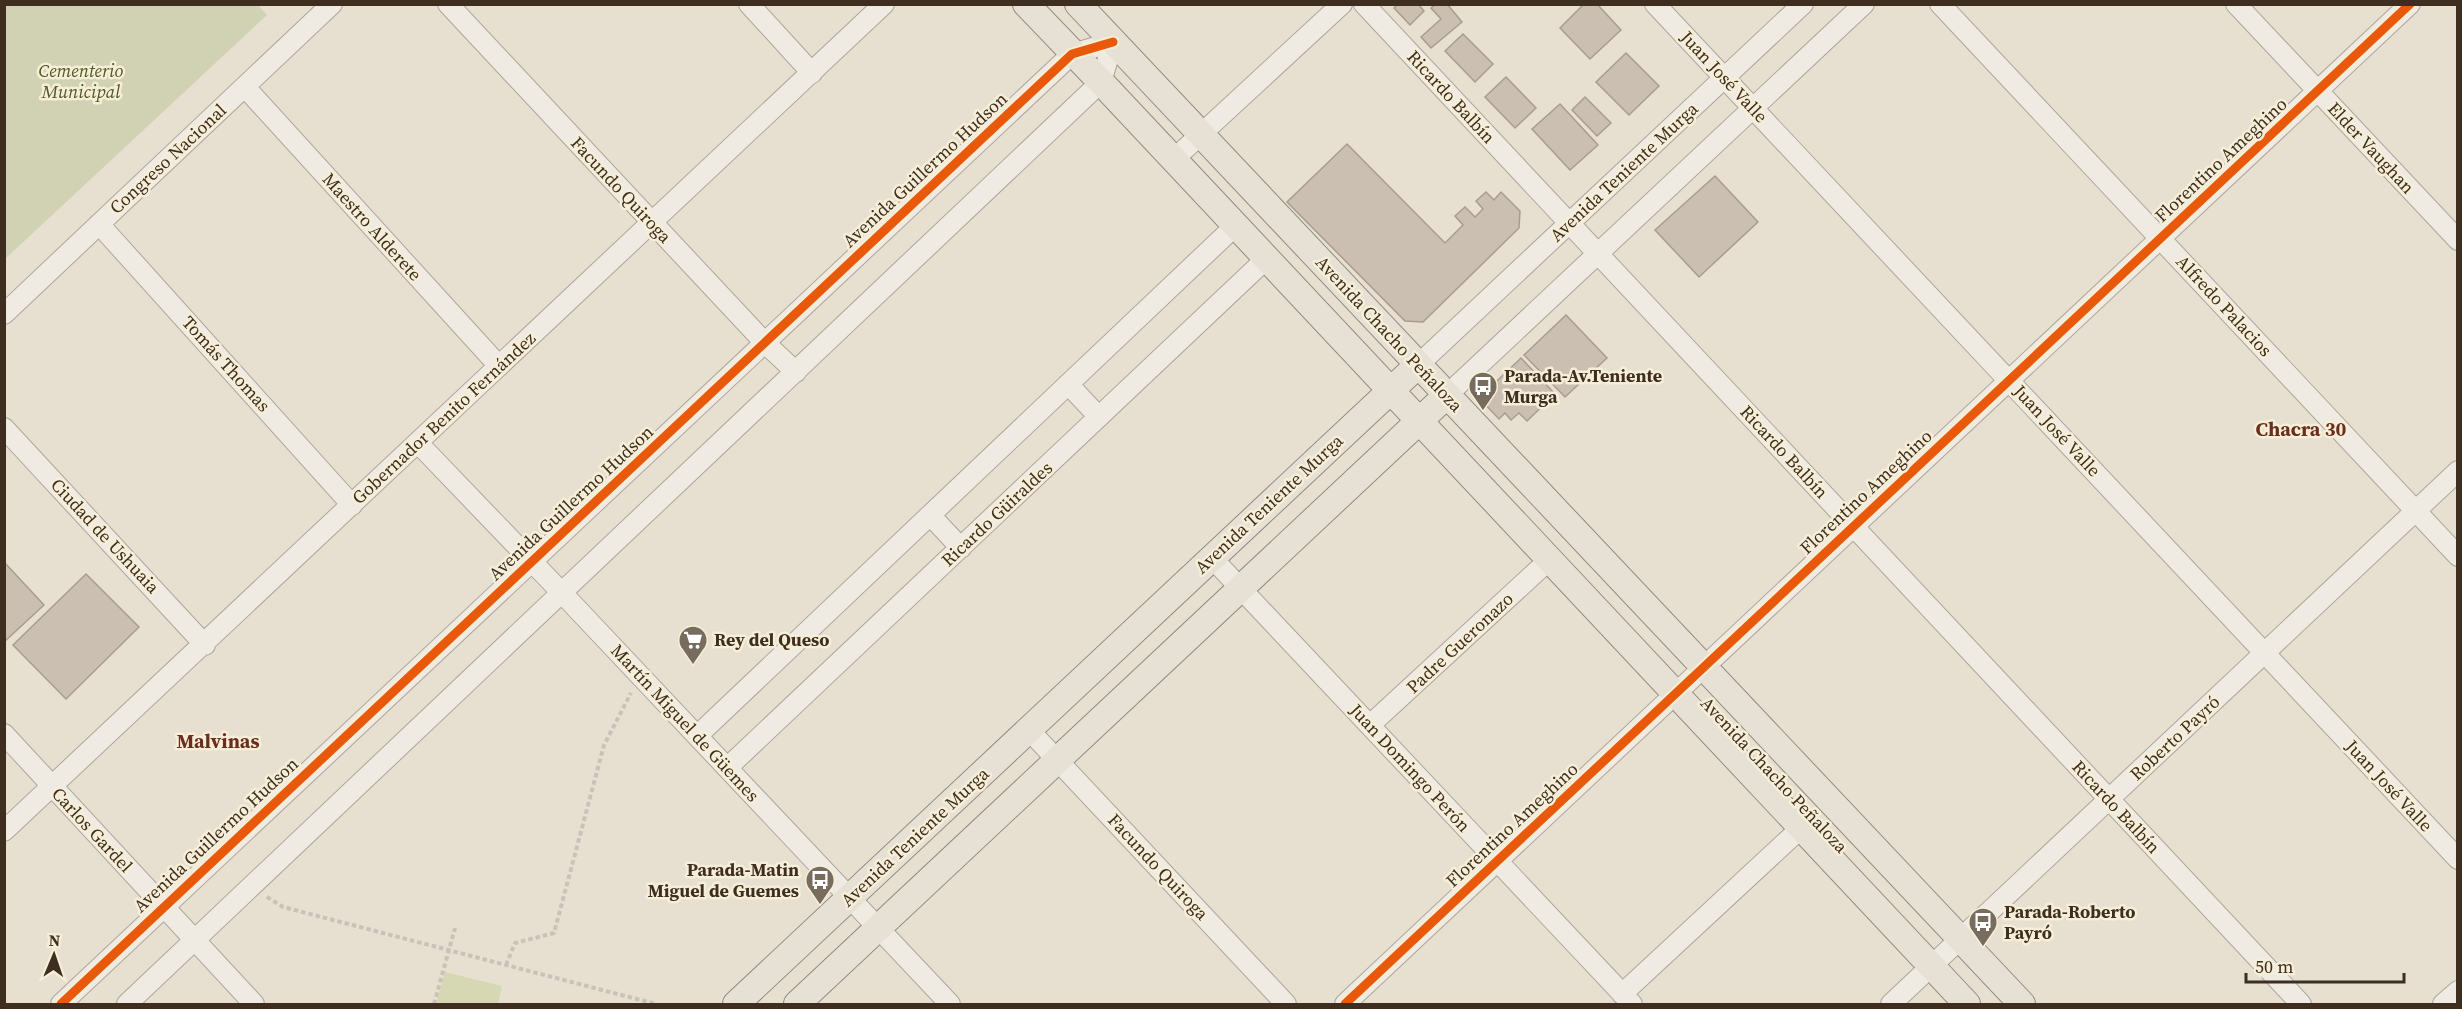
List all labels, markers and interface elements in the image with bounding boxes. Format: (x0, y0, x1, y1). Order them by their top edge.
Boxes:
street label: Juan José Valle (1674, 24, 1774, 128)
street label: Ricardo Balbín (1402, 45, 1501, 149)
park label: Cementerio Municipal (39, 58, 124, 104)
street label: Avenida Guillermo Hudson (837, 86, 1013, 253)
street label: Florentino Ameghino (2149, 92, 2292, 228)
street label: Avenida Teniente Murga (1544, 96, 1704, 247)
street label: Elder Vaughan (2322, 96, 2420, 199)
street label: Congreso Nacional (104, 98, 232, 219)
street label: Facundo Quiroga (565, 131, 678, 249)
street label: Maestro Alderete (317, 167, 428, 286)
street label: Alfredo Palacios (2171, 249, 2278, 362)
street label: Avenida Chacho Peñaloza (1310, 250, 1469, 418)
street label: Tomás Thomas (177, 310, 276, 417)
street label: Gobernador Benito Fernández (346, 326, 541, 510)
place label: Parada-Av.Teniente Murga (1504, 363, 1662, 409)
bus stop icon: Parada-Av.Teniente Murga (1467, 370, 1499, 412)
street label: Juan José Valle (2007, 378, 2107, 482)
street label: Ricardo Balbín (1735, 400, 1834, 504)
district label: Chacra 30 (2256, 415, 2347, 443)
street label: Avenida Guillermo Hudson (483, 419, 659, 586)
street label: Florentino Ameghino (1794, 424, 1937, 560)
street label: Avenida Teniente Murga (1189, 428, 1349, 579)
street label: Ricardo Güiraldes (935, 455, 1058, 572)
street label: Ciudad de Ushuaia (45, 473, 166, 599)
street label: Padre Gueronazo (1401, 586, 1519, 699)
supermarket icon: Rey del Queso (677, 624, 709, 666)
place label: Rey del Queso (714, 627, 829, 652)
street label: Martín Miguel de Güemes (605, 638, 765, 807)
street label: Roberto Payró (2124, 689, 2225, 786)
street label: Avenida Chacho Peñaloza (1695, 691, 1854, 859)
street label: Juan Domingo Perón (1344, 697, 1476, 837)
district label: Malvinas (176, 727, 260, 755)
street label: Juan José Valle (2339, 733, 2439, 837)
street label: Avenida Guillermo Hudson (128, 751, 304, 918)
street label: Ricardo Balbín (2067, 755, 2166, 859)
street label: Florentino Ameghino (1440, 757, 1583, 893)
street label: Avenida Teniente Murga (835, 761, 995, 912)
street label: Carlos Gardel (46, 781, 138, 878)
street label: Facundo Quiroga (1102, 808, 1215, 926)
place label: Parada-Matin Miguel de Guemes (648, 857, 799, 903)
bus stop icon: Parada-Matin Miguel de Guemes (804, 864, 836, 906)
place label: Parada-Roberto Payró (2004, 899, 2136, 945)
bus stop icon: Parada-Roberto Payró (1967, 906, 1999, 948)
north arrow (24, 925, 84, 985)
text: N (48, 929, 61, 951)
scale bar (2246, 946, 2404, 984)
text: 50 m (2255, 954, 2293, 979)

